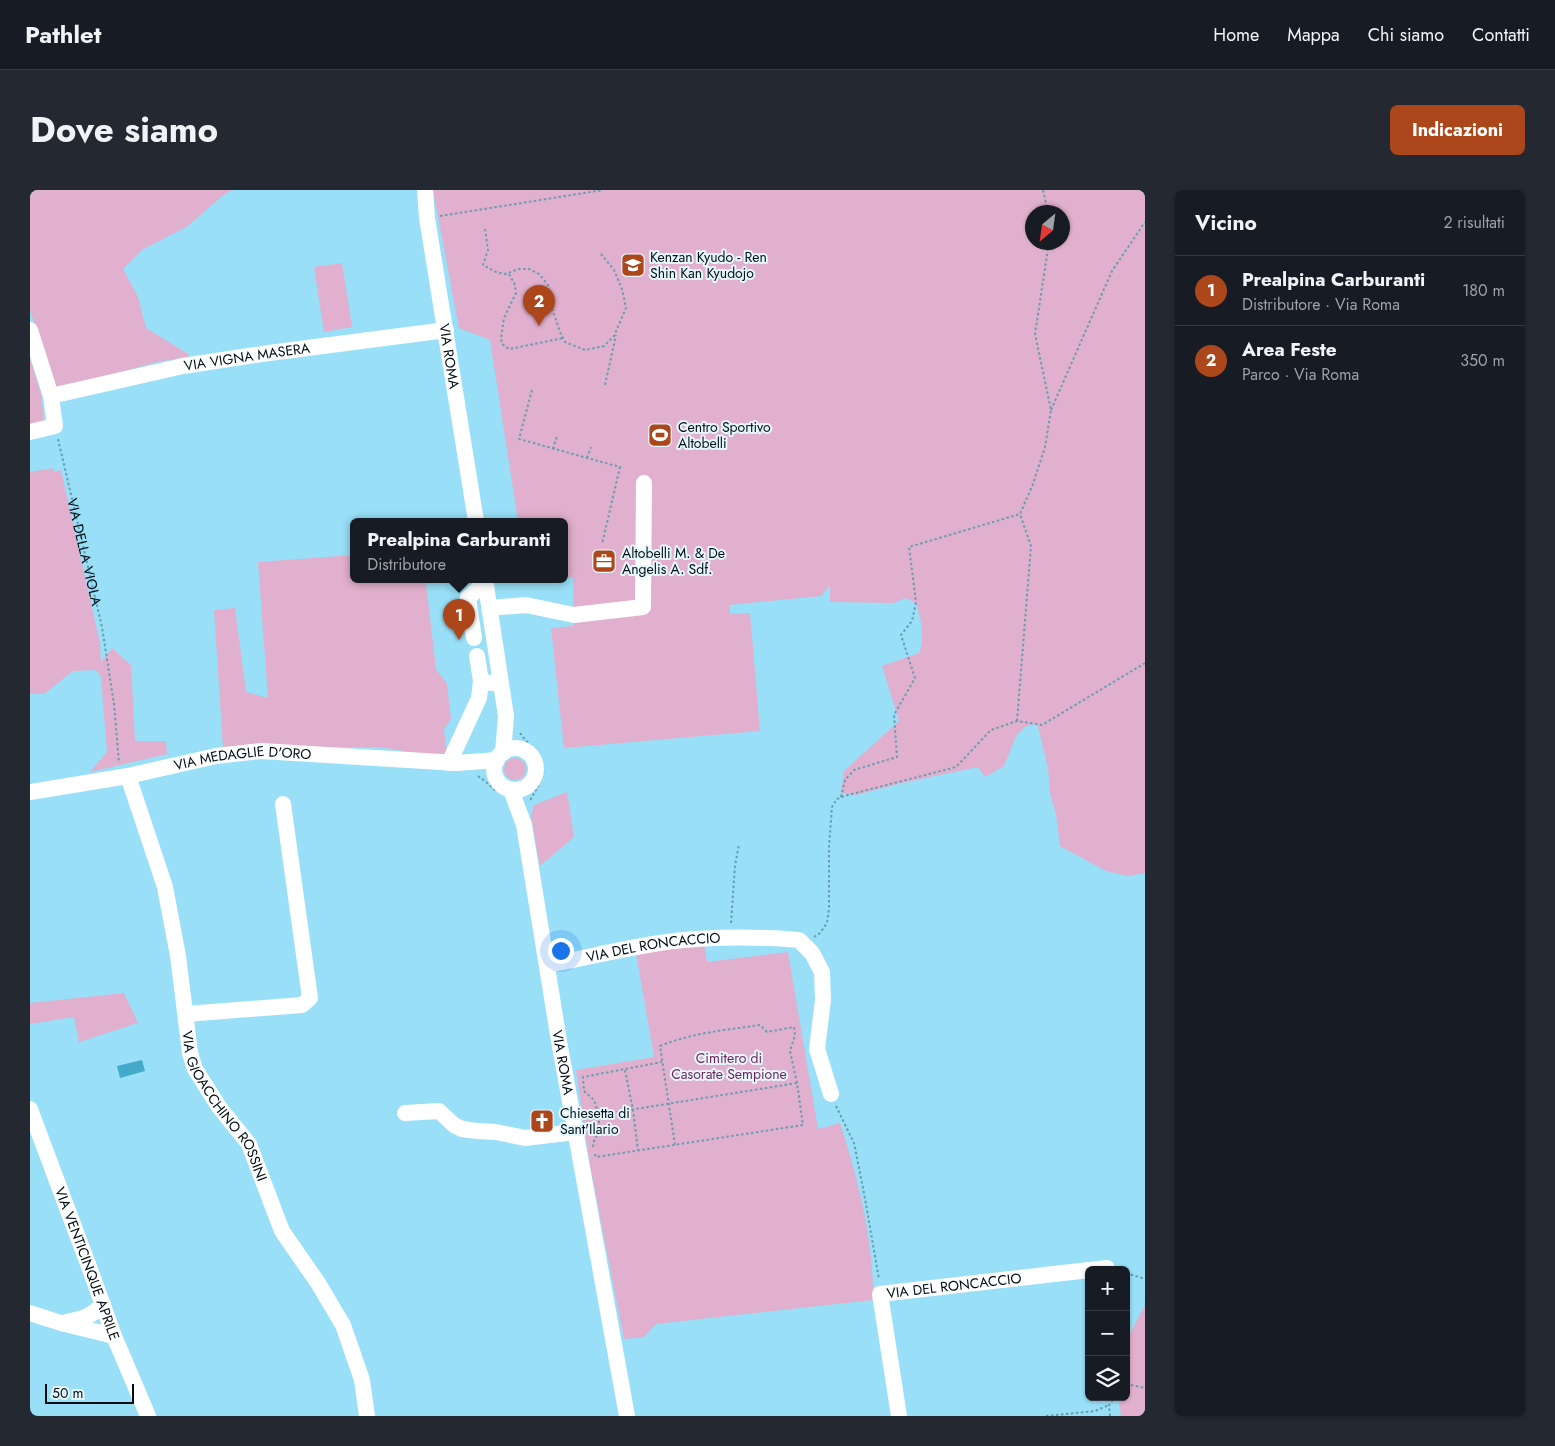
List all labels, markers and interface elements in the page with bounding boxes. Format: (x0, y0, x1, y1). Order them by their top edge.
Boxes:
text: Pathlet (25, 17, 101, 52)
text: Home (1213, 22, 1259, 48)
text: Mappa (1287, 22, 1340, 48)
text: Chi siamo (1368, 22, 1444, 48)
text: Contatti (1472, 22, 1530, 48)
text: Dove siamo (30, 105, 218, 155)
button: Indicazioni (1390, 105, 1525, 155)
north arrow (1025, 205, 1070, 250)
text: Vicino (1195, 208, 1257, 238)
text: 2 risultati (1443, 211, 1505, 234)
place label: Kenzan Kyudo - Ren Shin Kan Kyudojo (650, 247, 767, 283)
school or university icon: Kenzan Kyudo - Ren Shin Kan Kyudojo (620, 252, 646, 278)
text: Prealpina Carburanti (1242, 266, 1425, 293)
text: 1 (1207, 279, 1215, 302)
text: 180 m (1462, 279, 1505, 302)
pin: 2 (523, 285, 555, 326)
text: Distributore · Via Roma (1242, 293, 1400, 316)
street label: VIA ROMA (434, 322, 465, 391)
text: Area Feste (1242, 336, 1337, 363)
street label: VIA VIGNA MASERA (183, 338, 312, 376)
text: 2 (1206, 349, 1216, 372)
text: 350 m (1460, 349, 1505, 372)
text: Parco · Via Roma (1242, 363, 1359, 386)
place label: Centro Sportivo Altobelli (678, 417, 771, 453)
sports icon: Centro Sportivo Altobelli (647, 422, 673, 448)
street label: VIA DELLA VIOLA (62, 496, 107, 608)
popup (350, 518, 568, 583)
text: Prealpina Carburanti (367, 526, 551, 553)
place label: Altobelli M. & De Angelis A. Sdf. (622, 543, 725, 579)
office icon: Altobelli M. & De Angelis A. Sdf. (591, 548, 617, 574)
text: Distributore (367, 553, 446, 576)
pin: 1 (443, 599, 475, 640)
street label: VIA MEDAGLIE D'ORO (172, 741, 312, 775)
street label: VIA DEL RONCACCIO (584, 928, 721, 967)
your location (548, 938, 574, 964)
street label: VIA ROMA (547, 1029, 579, 1097)
street label: VIA GIOACCHINO ROSSINI (177, 1030, 272, 1184)
park label: Cimitero di Casorate Sempione (671, 1048, 787, 1084)
place label: Chiesetta di Sant'Ilario (560, 1103, 630, 1139)
church icon: Chiesetta di Sant'Ilario (529, 1108, 555, 1134)
street label: VIA VENTICINQUE APRILE (50, 1184, 125, 1343)
map controls (1085, 1266, 1130, 1401)
button: + (1085, 1266, 1130, 1311)
street label: VIA DEL RONCACCIO (886, 1268, 1023, 1303)
button: − (1085, 1311, 1130, 1356)
button: layers (1085, 1356, 1130, 1401)
scale bar (45, 1381, 134, 1404)
text: 50 m (52, 1383, 83, 1403)

